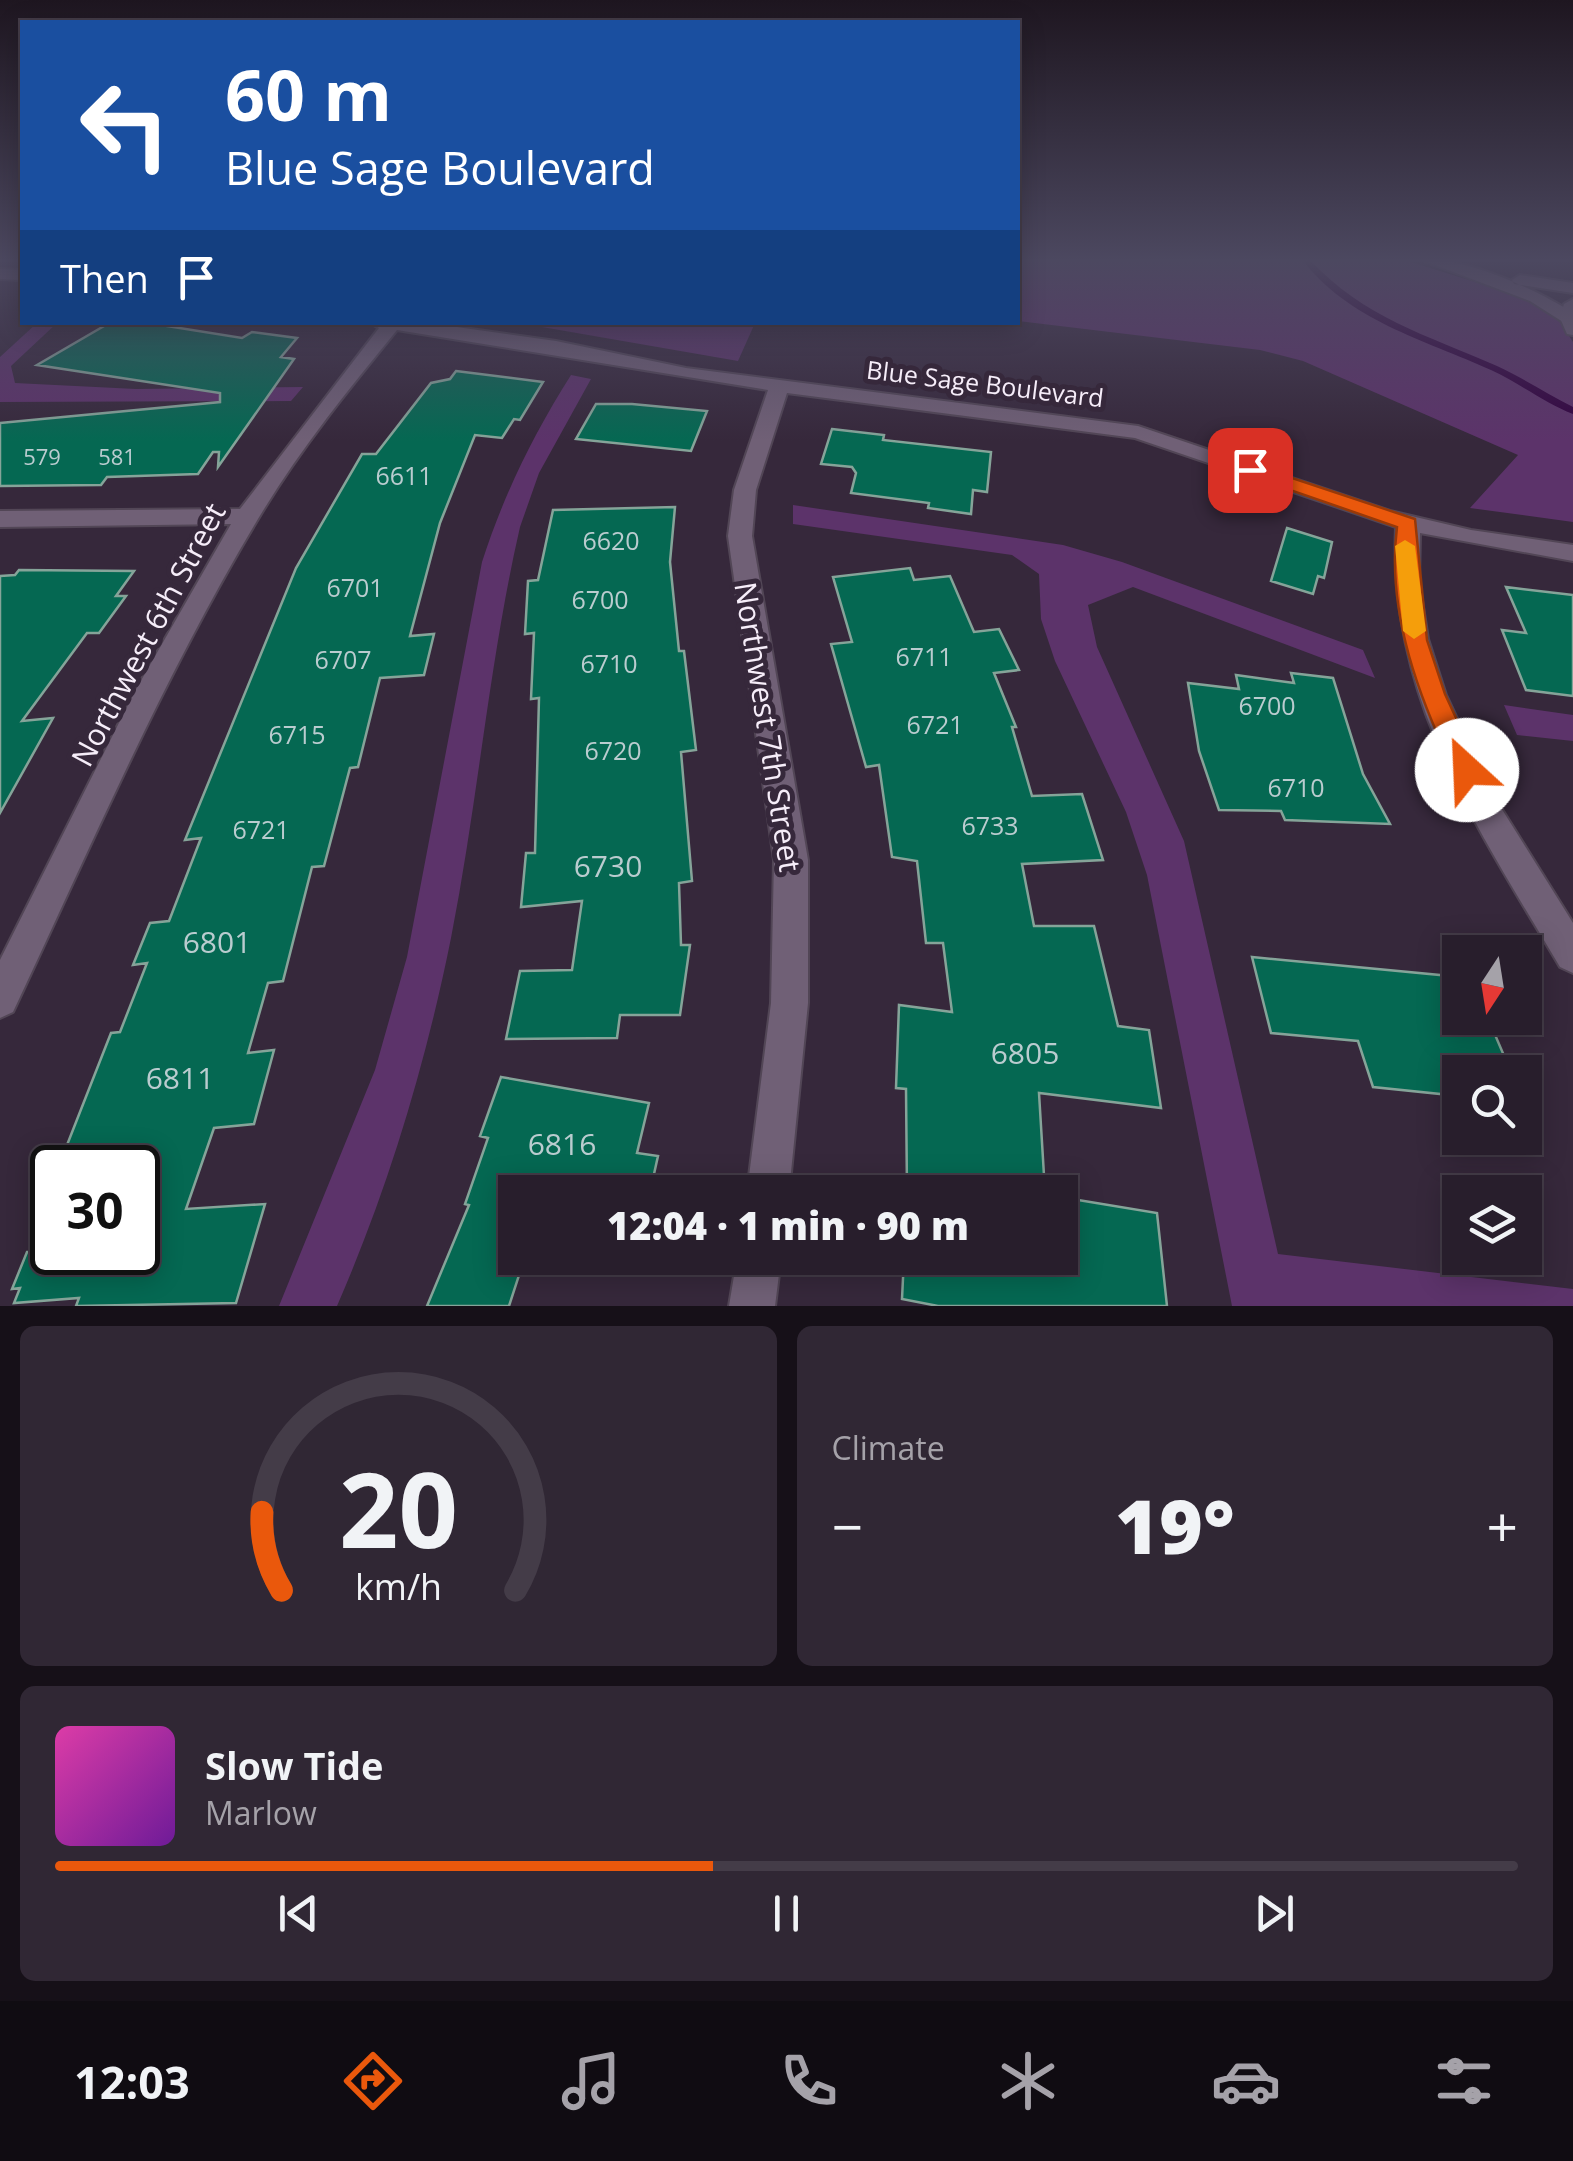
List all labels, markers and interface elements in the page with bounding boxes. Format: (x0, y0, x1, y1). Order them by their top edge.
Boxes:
text: 60 m (225, 46, 392, 142)
icon: left (60, 60, 190, 190)
text: Blue Sage Boulevard (225, 137, 655, 198)
icon: arrive (169, 250, 224, 305)
text: Then (60, 252, 149, 304)
street label: Blue Sage Boulevard (865, 352, 1106, 414)
pin (1208, 428, 1293, 513)
house number: 579 (23, 441, 61, 471)
house number: 581 (98, 441, 136, 471)
icon: arrive (1223, 443, 1278, 498)
house number: 6611 (375, 458, 433, 492)
street label: Northwest 6th Street (61, 495, 234, 773)
house number: 6620 (582, 523, 640, 557)
house number: 6701 (326, 570, 384, 604)
street label: Northwest 7th Street (725, 579, 812, 875)
house number: 6700 (571, 582, 629, 616)
house number: 6711 (895, 639, 953, 673)
house number: 6707 (314, 642, 372, 676)
house number: 6710 (580, 646, 638, 680)
house number: 6700 (1238, 688, 1296, 722)
house number: 6721 (906, 707, 964, 741)
house number: 6715 (268, 717, 326, 751)
position arrow (1415, 718, 1519, 822)
house number: 6720 (584, 733, 642, 767)
house number: 6710 (1267, 770, 1325, 804)
house number: 6733 (961, 808, 1019, 842)
house number: 6721 (232, 812, 290, 846)
house number: 6730 (574, 845, 642, 886)
house number: 6801 (183, 921, 251, 962)
north arrow (1442, 935, 1542, 1035)
map controls (1442, 935, 1542, 1275)
house number: 6805 (991, 1032, 1059, 1073)
button: search (1442, 1055, 1542, 1155)
house number: 6811 (146, 1057, 214, 1098)
house number: 6816 (528, 1123, 596, 1164)
speed limit sign: 30 (30, 1145, 160, 1275)
button: layers (1442, 1175, 1542, 1275)
text: 12:04 · 1 min · 90 m (607, 1199, 969, 1251)
text: Climate (832, 1426, 945, 1469)
text: 20 (339, 1437, 458, 1578)
text: 19° (1115, 1474, 1235, 1576)
text: − (832, 1488, 863, 1563)
text: + (1487, 1488, 1518, 1563)
text: km/h (355, 1562, 442, 1610)
text: Slow Tide (205, 1739, 384, 1791)
text: Marlow (205, 1791, 317, 1834)
icon: previous (271, 1886, 326, 1941)
icon: pause (759, 1886, 814, 1941)
icon: next (1247, 1886, 1302, 1941)
icon: directions (338, 2046, 408, 2116)
icon: music (556, 2046, 626, 2116)
icon: phone (774, 2046, 844, 2116)
icon: climate (993, 2046, 1063, 2116)
icon: car (1211, 2046, 1281, 2116)
icon: filters (1429, 2046, 1499, 2116)
text: 12:03 (74, 2051, 190, 2112)

